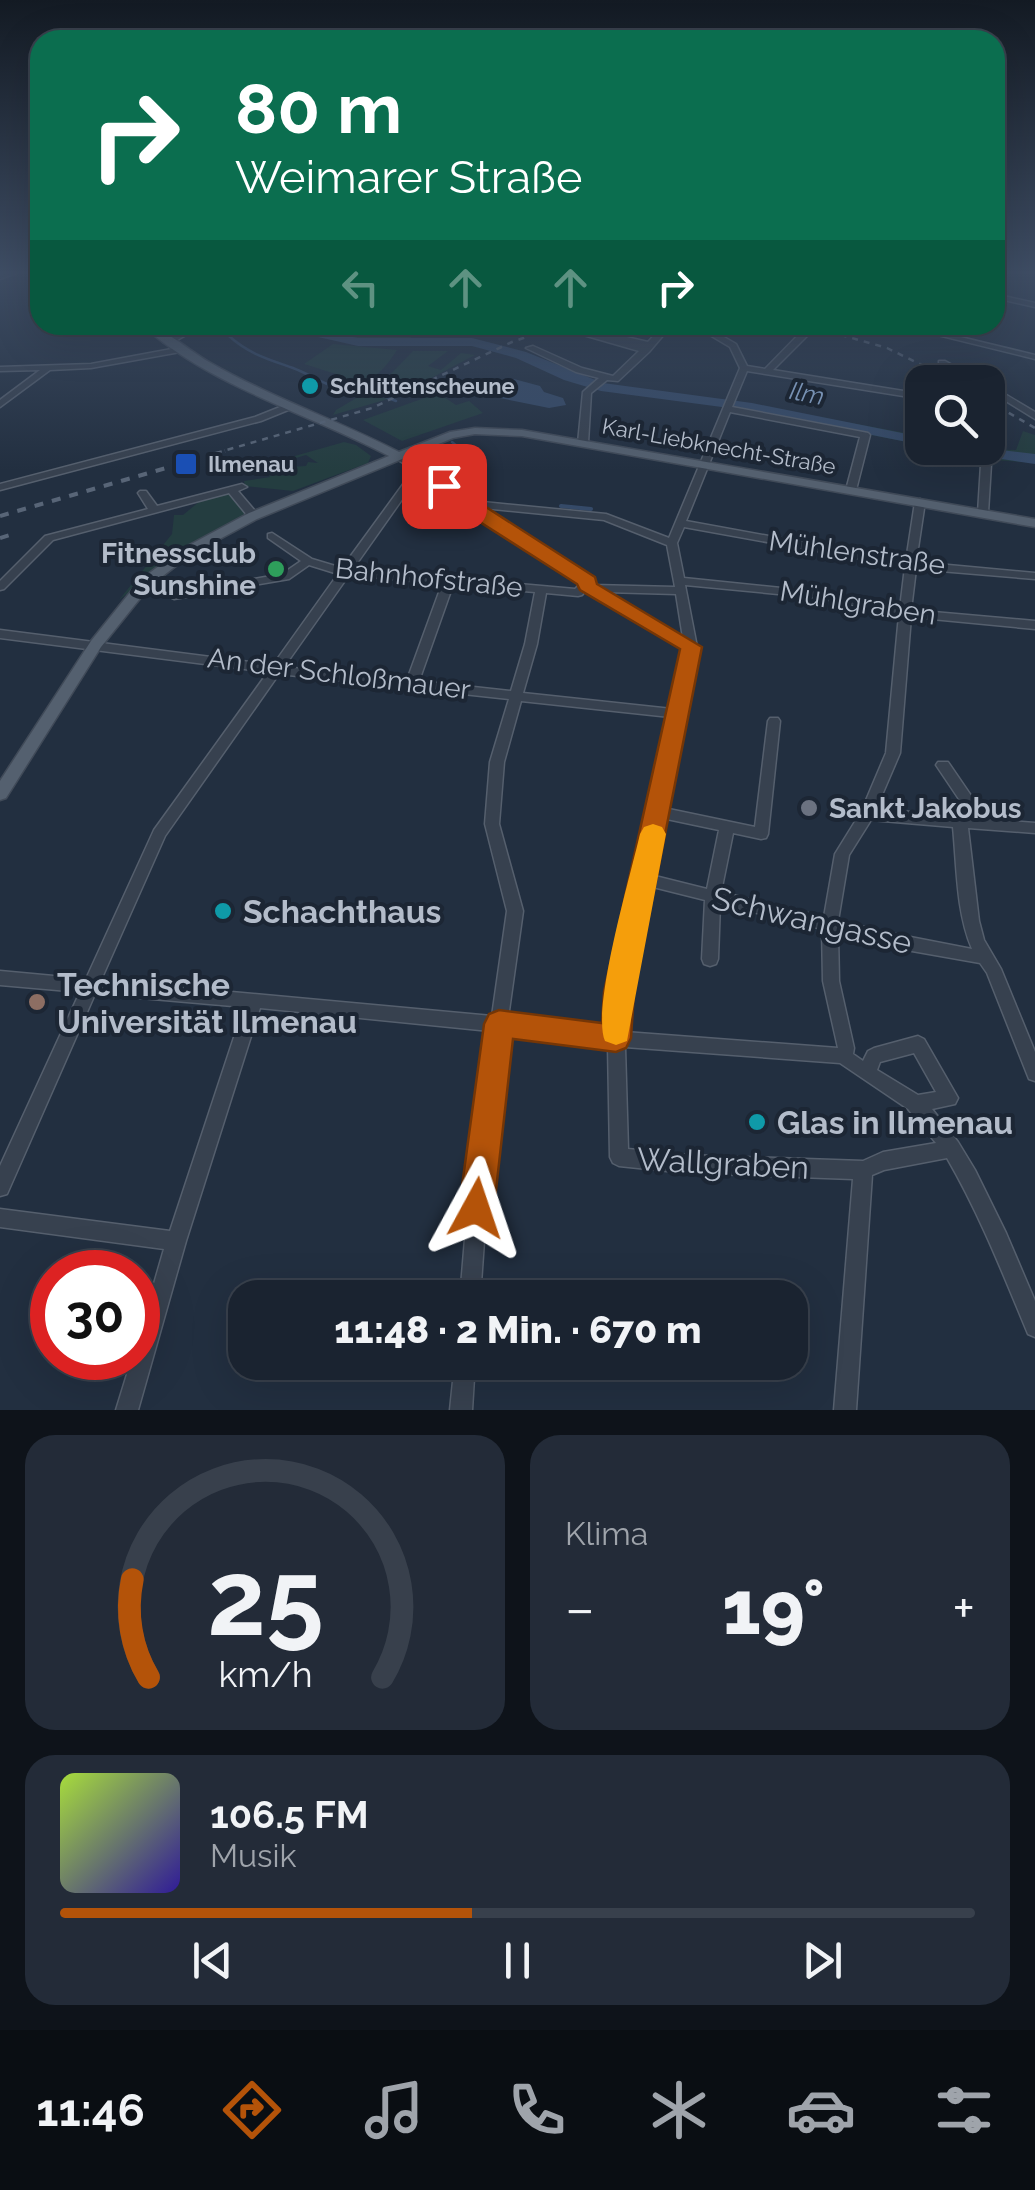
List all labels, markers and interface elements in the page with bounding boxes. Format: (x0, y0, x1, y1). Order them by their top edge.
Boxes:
text: 80 m (235, 67, 402, 149)
icon: right (70, 70, 200, 200)
text: Weimarer Straße (235, 151, 582, 204)
icon: left (333, 260, 388, 315)
icon: ahead (438, 260, 493, 315)
icon: ahead (543, 260, 598, 315)
icon: right (648, 260, 703, 315)
map controls (905, 365, 1005, 465)
button: search (905, 365, 1005, 465)
place label: Schlittenscheune (330, 373, 515, 399)
marker: Schlittenscheune (299, 375, 321, 397)
water label: Ilm (787, 375, 827, 411)
street label: Karl-Liebknecht-Straße (600, 413, 838, 479)
pin (402, 444, 487, 529)
marker: Ilmenau (173, 451, 199, 477)
place label: Ilmenau (208, 451, 294, 477)
icon: arrive (417, 459, 472, 514)
street label: Mühlenstraße (767, 524, 947, 582)
place label: Fitnessclub Sunshine (101, 537, 256, 602)
street label: Bahnhofstraße (334, 552, 524, 604)
marker: Fitnessclub Sunshine (265, 558, 287, 580)
street label: Mühlgraben (778, 574, 938, 632)
street label: An der Schloßmauer (206, 641, 473, 707)
place label: Sankt Jakobus (829, 792, 1022, 825)
marker: Sankt Jakobus (798, 797, 820, 819)
street label: Schwangasse (709, 879, 915, 961)
place label: Schachthaus (243, 893, 441, 930)
marker: Schachthaus (212, 900, 234, 922)
place label: Technische Universität Ilmenau (57, 966, 357, 1040)
marker: Technische Universität Ilmenau (26, 991, 48, 1013)
place label: Glas in Ilmenau (777, 1104, 1013, 1141)
marker: Glas in Ilmenau (746, 1111, 768, 1133)
street label: Wallgraben (636, 1140, 810, 1186)
position arrow (424, 1156, 528, 1260)
speed limit sign: 30 (30, 1250, 160, 1380)
text: 11:48 · 2 Min. · 670 m (334, 1307, 702, 1352)
text: Klima (565, 1515, 648, 1552)
text: 25 (207, 1537, 323, 1659)
text: 19° (722, 1563, 825, 1652)
text: − (565, 1576, 595, 1641)
text: + (952, 1576, 975, 1641)
text: km/h (218, 1653, 312, 1695)
text: 106.5 FM (210, 1792, 369, 1837)
text: Musik (210, 1837, 296, 1874)
icon: previous (185, 1933, 240, 1988)
icon: pause (490, 1933, 545, 1988)
icon: next (795, 1933, 850, 1988)
icon: directions (217, 2075, 287, 2145)
icon: music (359, 2075, 429, 2145)
icon: phone (502, 2075, 572, 2145)
icon: climate (644, 2075, 714, 2145)
icon: car (786, 2075, 856, 2145)
icon: filters (929, 2075, 999, 2145)
text: 11:46 (36, 2084, 145, 2137)

